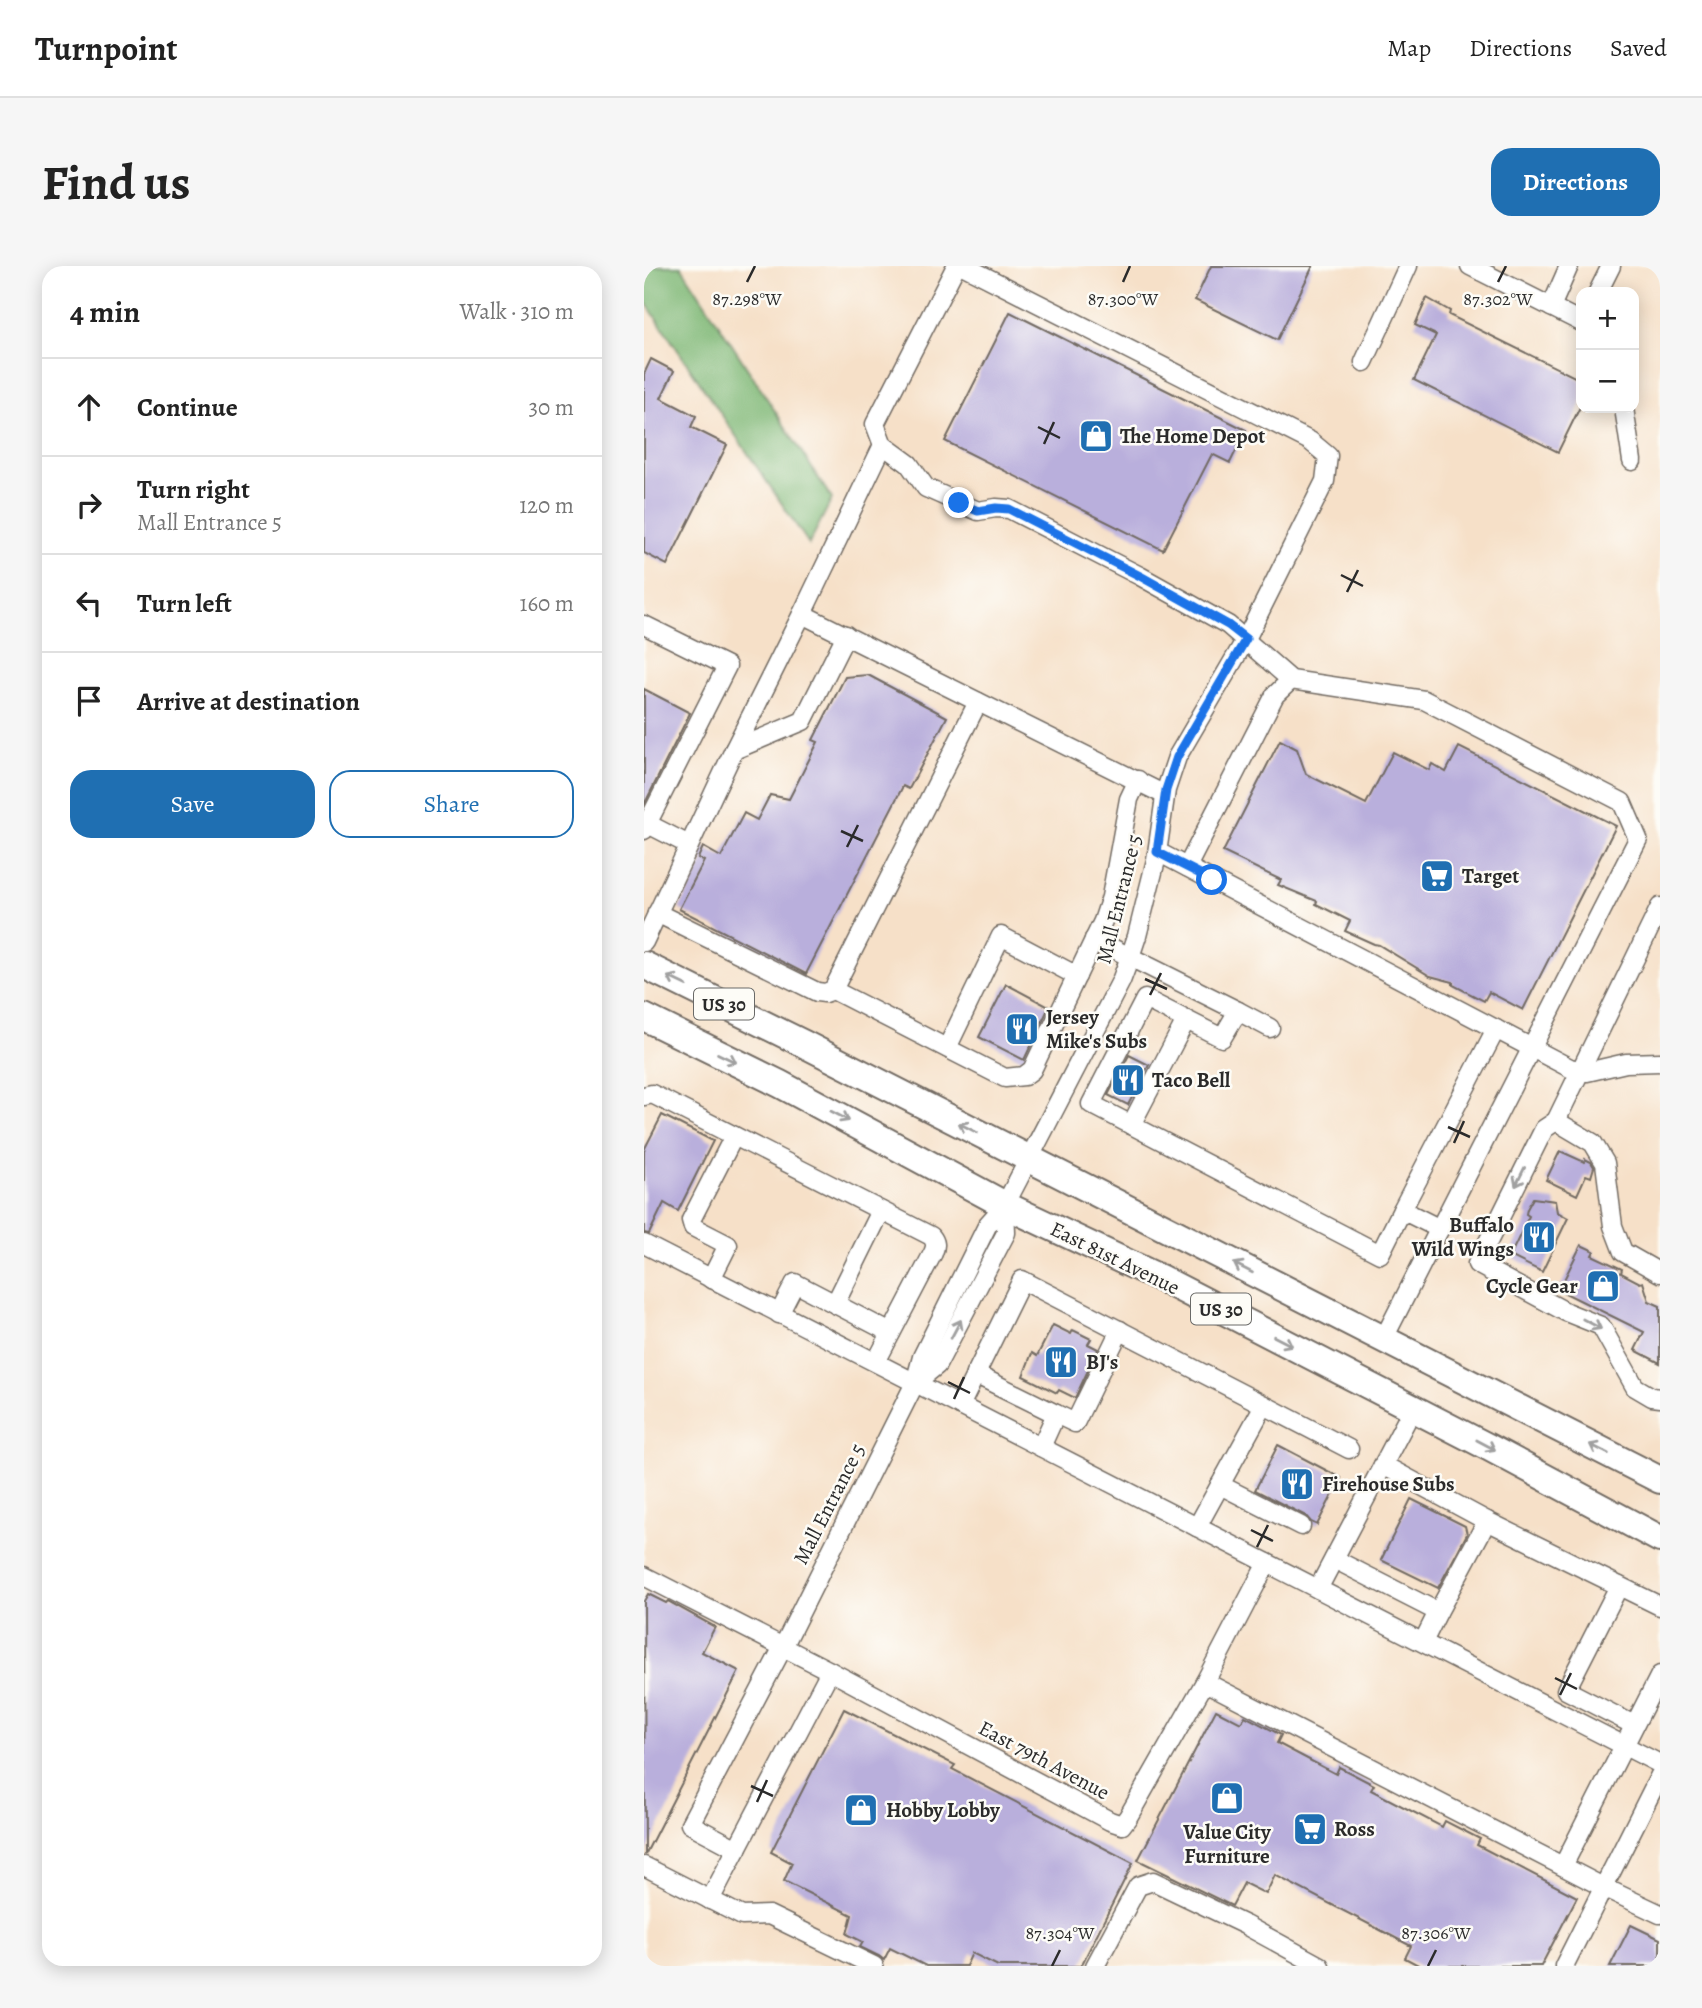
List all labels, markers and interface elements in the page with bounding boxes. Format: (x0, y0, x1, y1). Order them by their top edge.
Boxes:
text: Turnpoint (35, 26, 177, 71)
text: Map (1387, 32, 1431, 64)
text: Directions (1469, 32, 1572, 64)
text: Saved (1610, 32, 1667, 64)
button: Directions (1491, 148, 1660, 216)
text: Find us (42, 149, 190, 216)
text: 87.298°W (712, 287, 782, 311)
text: 87.300°W (1088, 287, 1159, 311)
text: 87.302°W (1463, 287, 1533, 311)
map controls (1576, 287, 1639, 413)
button: + (1576, 287, 1639, 350)
text: 4 min (70, 292, 140, 332)
text: Walk · 310 m (460, 296, 574, 327)
button: − (1576, 350, 1639, 413)
icon: ahead (70, 388, 108, 426)
text: Continue (137, 390, 238, 425)
text: 30 m (528, 392, 574, 423)
shop icon: The Home Depot (1077, 417, 1115, 455)
place label: The Home Depot (1120, 422, 1265, 450)
text: Turn right (137, 472, 250, 507)
icon: right (70, 486, 108, 524)
route end (943, 487, 974, 518)
text: 120 m (519, 490, 574, 521)
text: Mall Entrance 5 (137, 507, 282, 538)
icon: left (70, 584, 108, 622)
text: Turn left (137, 586, 232, 621)
text: 160 m (520, 588, 574, 619)
icon: arrive (70, 682, 108, 720)
text: Arrive at destination (137, 684, 360, 719)
button: Save (70, 770, 315, 838)
button: Share (329, 770, 574, 838)
street label: Mall Entrance 5 (1089, 831, 1149, 967)
supermarket icon: Target (1418, 857, 1456, 895)
place label: Target (1462, 862, 1519, 890)
route start (1196, 864, 1227, 895)
one-way arrow (667, 974, 688, 987)
road number: US 30 (694, 988, 754, 1020)
place label: Jersey Mike's Subs (1046, 1003, 1147, 1055)
restaurant icon: Jersey Mike's Subs (1003, 1010, 1041, 1048)
one-way arrow (716, 1051, 737, 1065)
restaurant icon: Taco Bell (1109, 1061, 1147, 1099)
place label: Taco Bell (1152, 1066, 1231, 1094)
one-way arrow (829, 1110, 850, 1124)
one-way arrow (958, 1121, 979, 1135)
one-way arrow (1513, 1166, 1526, 1187)
place label: Buffalo Wild Wings (1411, 1211, 1514, 1263)
street label: East 81st Avenue (1046, 1215, 1184, 1301)
restaurant icon: Buffalo Wild Wings (1520, 1218, 1558, 1256)
one-way arrow (1234, 1261, 1254, 1275)
shop icon: Cycle Gear (1584, 1267, 1622, 1305)
place label: Cycle Gear (1486, 1272, 1578, 1300)
road number: US 30 (1191, 1294, 1251, 1324)
one-way arrow (1582, 1318, 1602, 1332)
one-way arrow (949, 1320, 963, 1340)
one-way arrow (1272, 1335, 1293, 1349)
restaurant icon: BJ's (1042, 1343, 1080, 1381)
place label: BJ's (1086, 1348, 1118, 1376)
street label: Mall Entrance 5 (786, 1439, 872, 1569)
one-way arrow (1475, 1439, 1495, 1453)
one-way arrow (1589, 1442, 1610, 1456)
restaurant icon: Firehouse Subs (1278, 1465, 1316, 1503)
place label: Firehouse Subs (1322, 1470, 1455, 1498)
street label: East 79th Avenue (974, 1714, 1114, 1806)
shop icon: Value City Furniture (1208, 1779, 1246, 1817)
shop icon: Hobby Lobby (842, 1791, 880, 1829)
place label: Hobby Lobby (886, 1796, 1001, 1824)
supermarket icon: Ross (1291, 1810, 1329, 1848)
place label: Ross (1334, 1815, 1375, 1843)
place label: Value City Furniture (1182, 1818, 1272, 1870)
text: 87.304°W (1025, 1921, 1095, 1945)
text: 87.306°W (1401, 1921, 1471, 1945)

